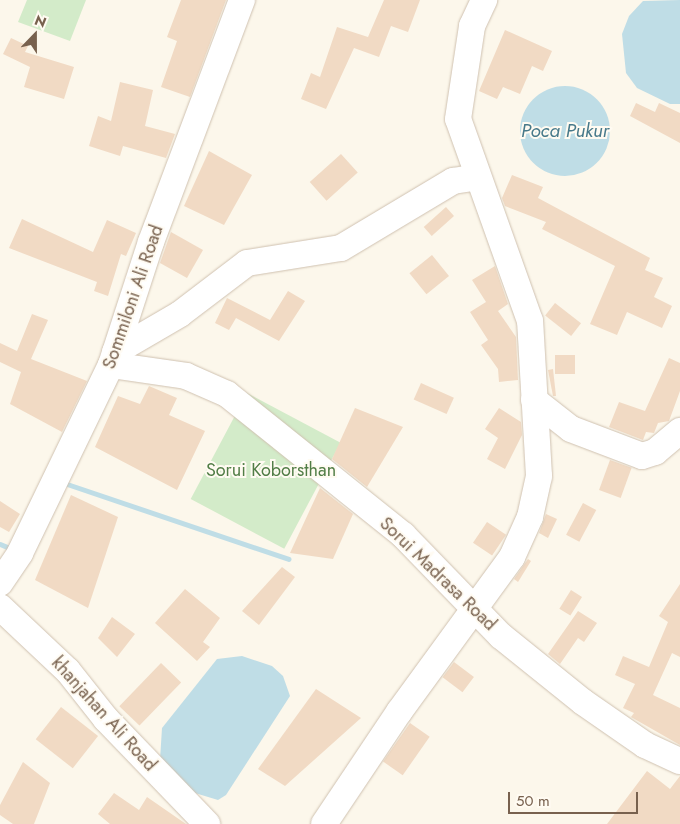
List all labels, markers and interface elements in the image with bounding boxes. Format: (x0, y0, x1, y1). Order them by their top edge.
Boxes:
north arrow (10, 10, 60, 60)
text: N (32, 10, 50, 32)
water label: Poca Pukur (521, 120, 609, 142)
street label: Sommiloni Ali Road (98, 222, 168, 372)
park label: Sorui Koborsthan (206, 459, 336, 481)
street label: Sorui Madrasa Road (375, 513, 501, 635)
street label: khanjahan Ali Road (47, 652, 161, 776)
scale bar (510, 782, 640, 814)
text: 50 m (516, 790, 550, 812)

